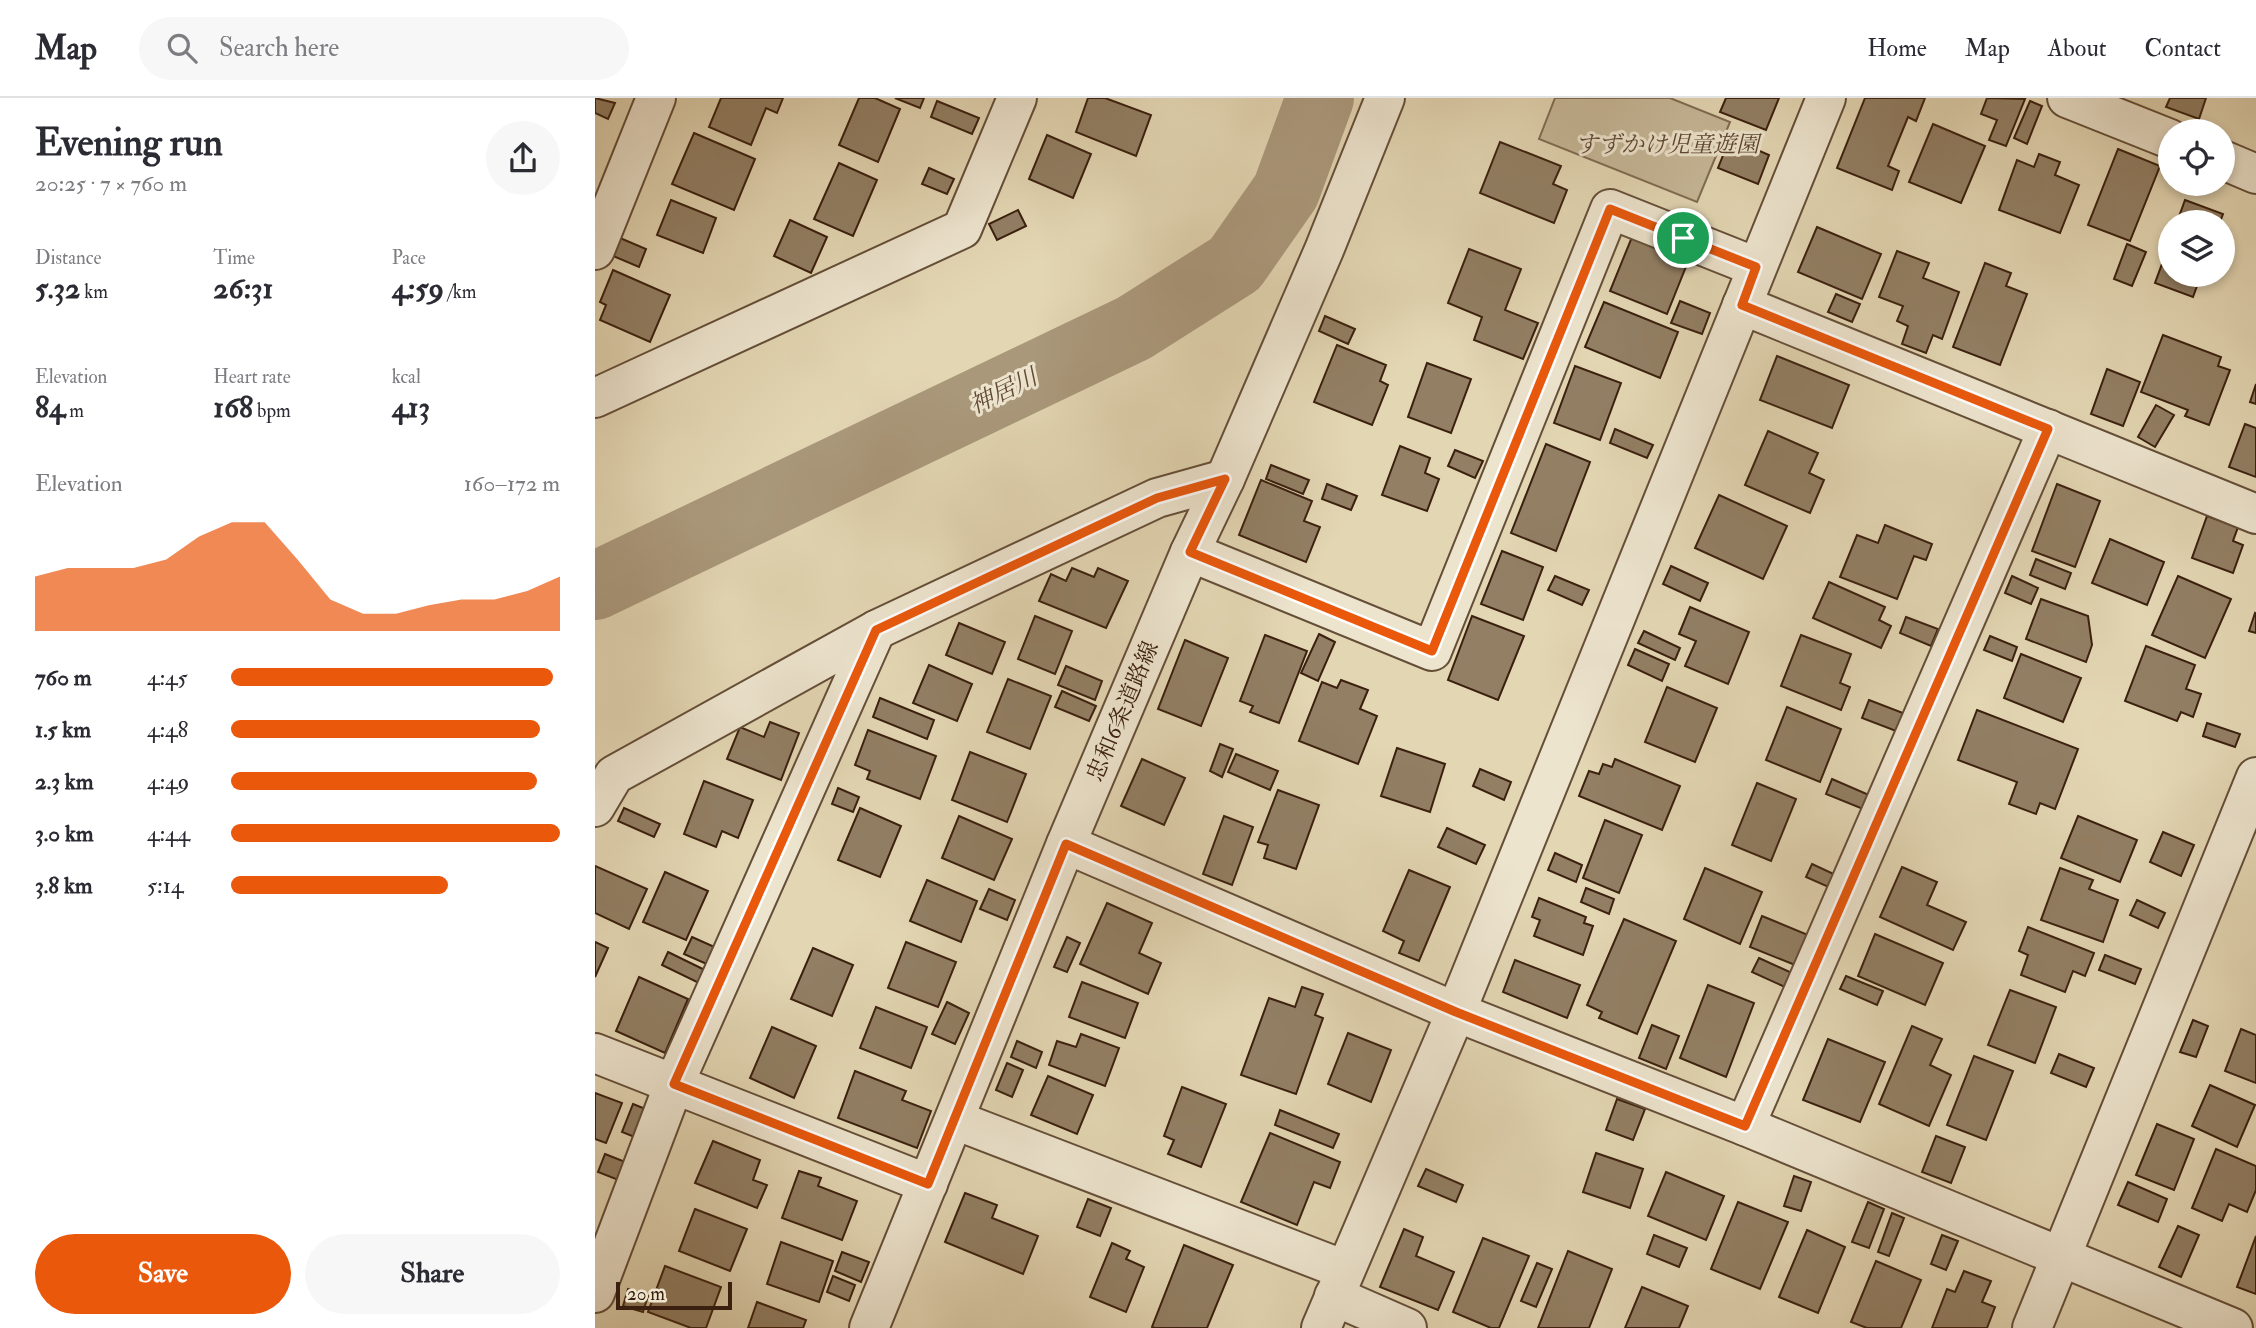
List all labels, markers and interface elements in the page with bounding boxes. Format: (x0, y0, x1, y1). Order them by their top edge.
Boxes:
search box (139, 17, 629, 80)
text: Map (35, 28, 97, 69)
icon: search (163, 29, 201, 67)
text: Search here (219, 32, 339, 64)
text: Home (1867, 33, 1927, 64)
text: Map (1965, 33, 2010, 64)
text: About (2048, 33, 2107, 64)
text: Contact (2145, 33, 2221, 64)
text: Evening run (35, 119, 223, 167)
map controls (2158, 119, 2235, 287)
button: locate (2158, 119, 2235, 196)
button: share (486, 121, 560, 195)
park label: すずかけ児童遊園 (1575, 130, 1763, 159)
text: 20:25 · 7 × 760 m (35, 169, 187, 198)
pin (1653, 208, 1713, 268)
button: layers (2158, 210, 2235, 287)
icon: arrive (1664, 219, 1702, 257)
text: Distance (35, 246, 101, 270)
text: Time (213, 246, 255, 270)
text: Pace (392, 246, 426, 270)
text: 5.32 (35, 270, 80, 307)
text: 26:31 (213, 270, 273, 307)
text: 4:59 (392, 270, 444, 307)
text: km (80, 280, 108, 304)
text: /km (444, 280, 477, 304)
water label: 神居川 (964, 360, 1045, 421)
text: Elevation (35, 365, 107, 389)
text: Heart rate (213, 365, 291, 389)
text: kcal (392, 365, 421, 389)
text: 84 (35, 389, 65, 426)
text: 168 (213, 389, 253, 426)
text: 413 (392, 389, 430, 426)
text: m (65, 399, 84, 423)
text: bpm (253, 399, 291, 423)
text: Elevation (35, 469, 123, 498)
text: 160–172 m (464, 469, 560, 498)
street label: 忠和6条道路線 (1080, 637, 1165, 786)
text: 760 m (35, 663, 92, 692)
text: 4:45 (147, 663, 188, 692)
text: 1.5 km (35, 715, 91, 744)
text: 4:48 (147, 715, 188, 744)
text: 2.3 km (35, 767, 94, 796)
text: 4:49 (147, 767, 189, 796)
text: 3.0 km (35, 819, 94, 848)
text: 4:44 (147, 819, 190, 848)
text: 3.8 km (35, 871, 93, 900)
text: 5:14 (147, 871, 183, 900)
button: Save (35, 1234, 291, 1314)
button: Share (305, 1234, 560, 1314)
scale bar (616, 1279, 731, 1311)
text: 20 m (627, 1282, 665, 1306)

